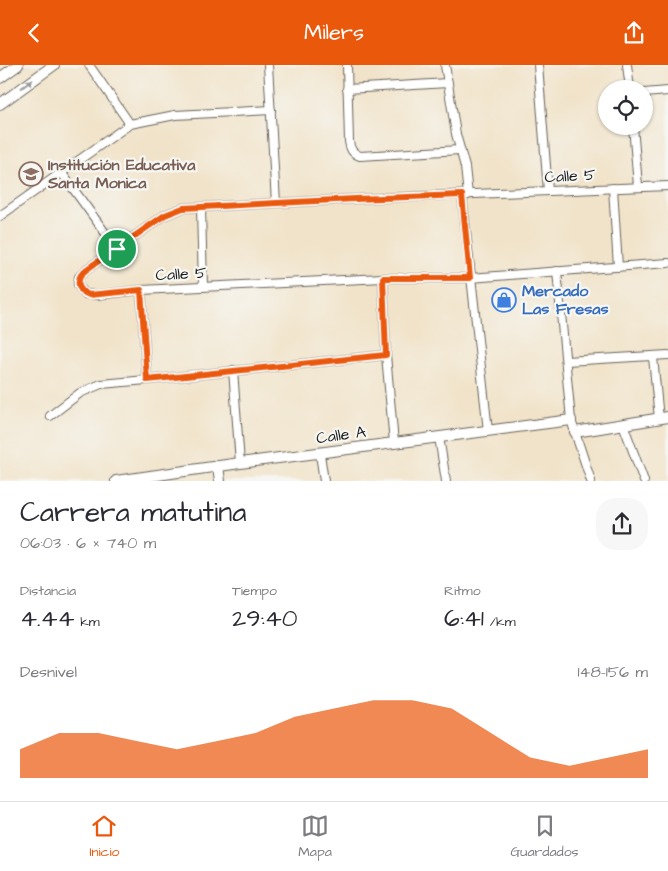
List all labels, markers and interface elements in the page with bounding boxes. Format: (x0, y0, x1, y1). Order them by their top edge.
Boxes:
text: Milers (304, 17, 364, 48)
icon: back (20, 19, 48, 47)
icon: share (620, 19, 648, 47)
one-way arrow (20, 79, 34, 89)
map controls (598, 80, 653, 135)
button: locate (598, 80, 653, 135)
place label: Institución Educativa Santa Monica (47, 154, 196, 194)
school or university icon: Institución Educativa Santa Monica (18, 161, 44, 187)
street label: Calle 5 (544, 164, 597, 188)
pin (96, 228, 138, 270)
icon: arrive (103, 235, 131, 263)
street label: Calle 5 (155, 262, 208, 286)
place label: Mercado Las Fresas (522, 280, 608, 320)
shop icon: Mercado Las Fresas (491, 287, 517, 313)
street label: Calle A (315, 421, 367, 449)
text: Carrera matutina (20, 493, 246, 532)
button: share (596, 498, 648, 550)
text: 06:03 · 6 × 740 m (20, 532, 156, 554)
text: Distancia (20, 581, 76, 601)
text: Tiempo (232, 581, 277, 601)
text: Ritmo (444, 581, 481, 601)
text: 4.44 (20, 601, 75, 636)
text: 29:40 (232, 601, 298, 636)
text: 6:41 (444, 601, 484, 636)
text: km (75, 612, 100, 632)
text: /km (484, 612, 516, 632)
text: Desnivel (20, 661, 77, 683)
text: 148–156 m (577, 661, 648, 683)
tab: Inicio (89, 812, 119, 862)
tab: Mapa (298, 812, 332, 862)
tab: Guardados (511, 812, 579, 862)

